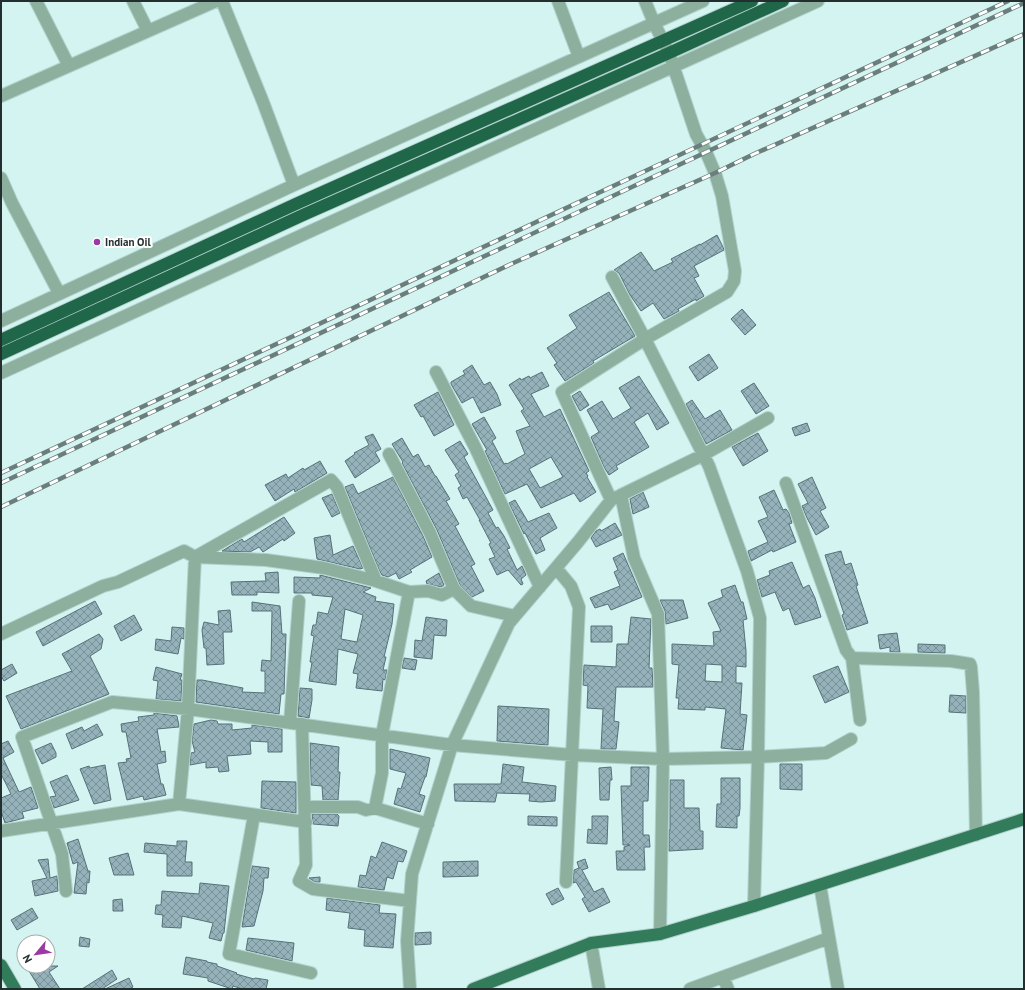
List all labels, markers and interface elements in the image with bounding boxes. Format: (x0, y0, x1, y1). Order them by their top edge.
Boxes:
place label: Indian Oil (105, 235, 151, 249)
marker: Indian Oil (92, 237, 102, 247)
north arrow (16, 934, 56, 974)
text: N (19, 952, 35, 965)

